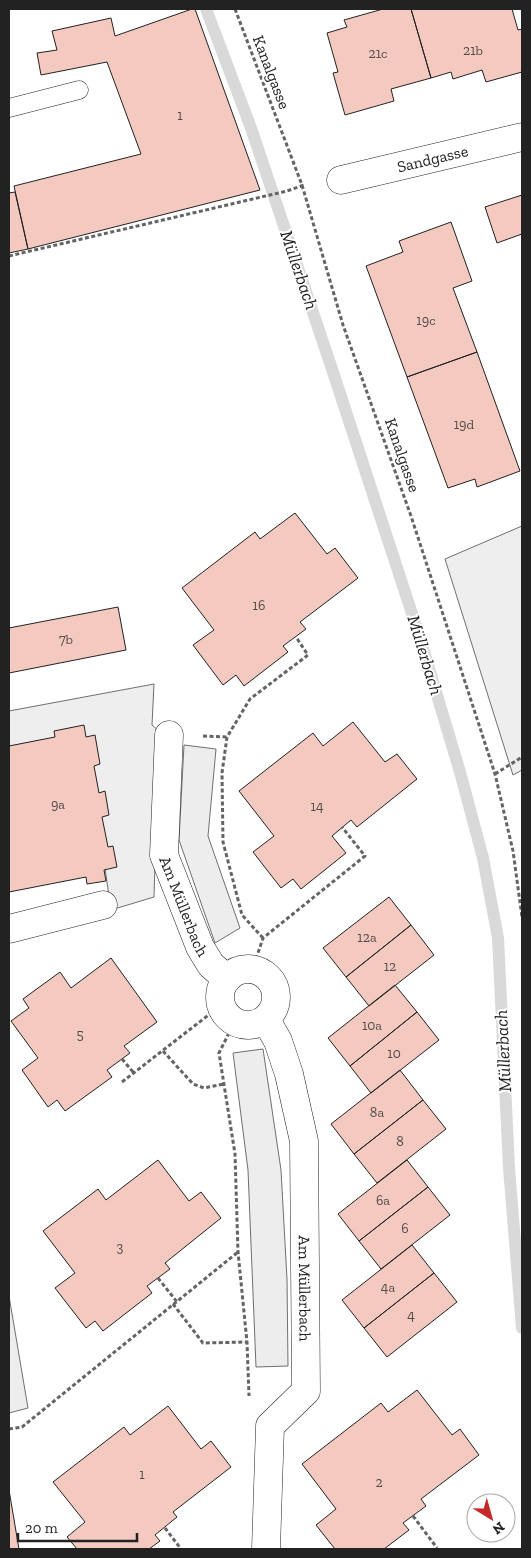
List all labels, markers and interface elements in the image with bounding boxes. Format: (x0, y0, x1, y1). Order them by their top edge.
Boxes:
street label: Kanalgasse (249, 33, 294, 112)
house number: 21b (463, 42, 483, 59)
house number: 21c (368, 45, 388, 62)
house number: 1 (177, 107, 183, 124)
street label: Sandgasse (395, 141, 470, 176)
water label: Müllerbach (275, 228, 323, 312)
house number: 19c (416, 312, 436, 329)
street label: Kanalgasse (381, 416, 424, 495)
house number: 19d (454, 416, 475, 433)
house number: 16 (253, 597, 265, 614)
water label: Müllerbach (402, 612, 448, 698)
house number: 7b (59, 631, 73, 648)
house number: 9a (51, 796, 65, 813)
house number: 14 (311, 798, 324, 815)
street label: Am Müllerbach (155, 853, 212, 960)
house number: 12a (357, 929, 377, 946)
house number: 12 (384, 958, 396, 975)
water label: Müllerbach (490, 1009, 516, 1093)
house number: 10a (362, 1017, 382, 1034)
house number: 5 (76, 1026, 84, 1043)
house number: 10 (387, 1045, 401, 1062)
house number: 8a (370, 1104, 384, 1121)
house number: 8 (396, 1133, 404, 1150)
house number: 6a (376, 1192, 390, 1209)
house number: 6 (401, 1220, 409, 1237)
street label: Am Müllerbach (295, 1235, 315, 1342)
house number: 3 (117, 1239, 124, 1256)
house number: 4a (381, 1279, 395, 1296)
house number: 4 (407, 1307, 415, 1324)
house number: 1 (139, 1466, 145, 1483)
house number: 2 (375, 1474, 383, 1491)
north arrow (466, 1493, 516, 1543)
scale bar (18, 1510, 136, 1542)
text: N (489, 1518, 508, 1538)
text: 20 m (25, 1519, 58, 1537)

